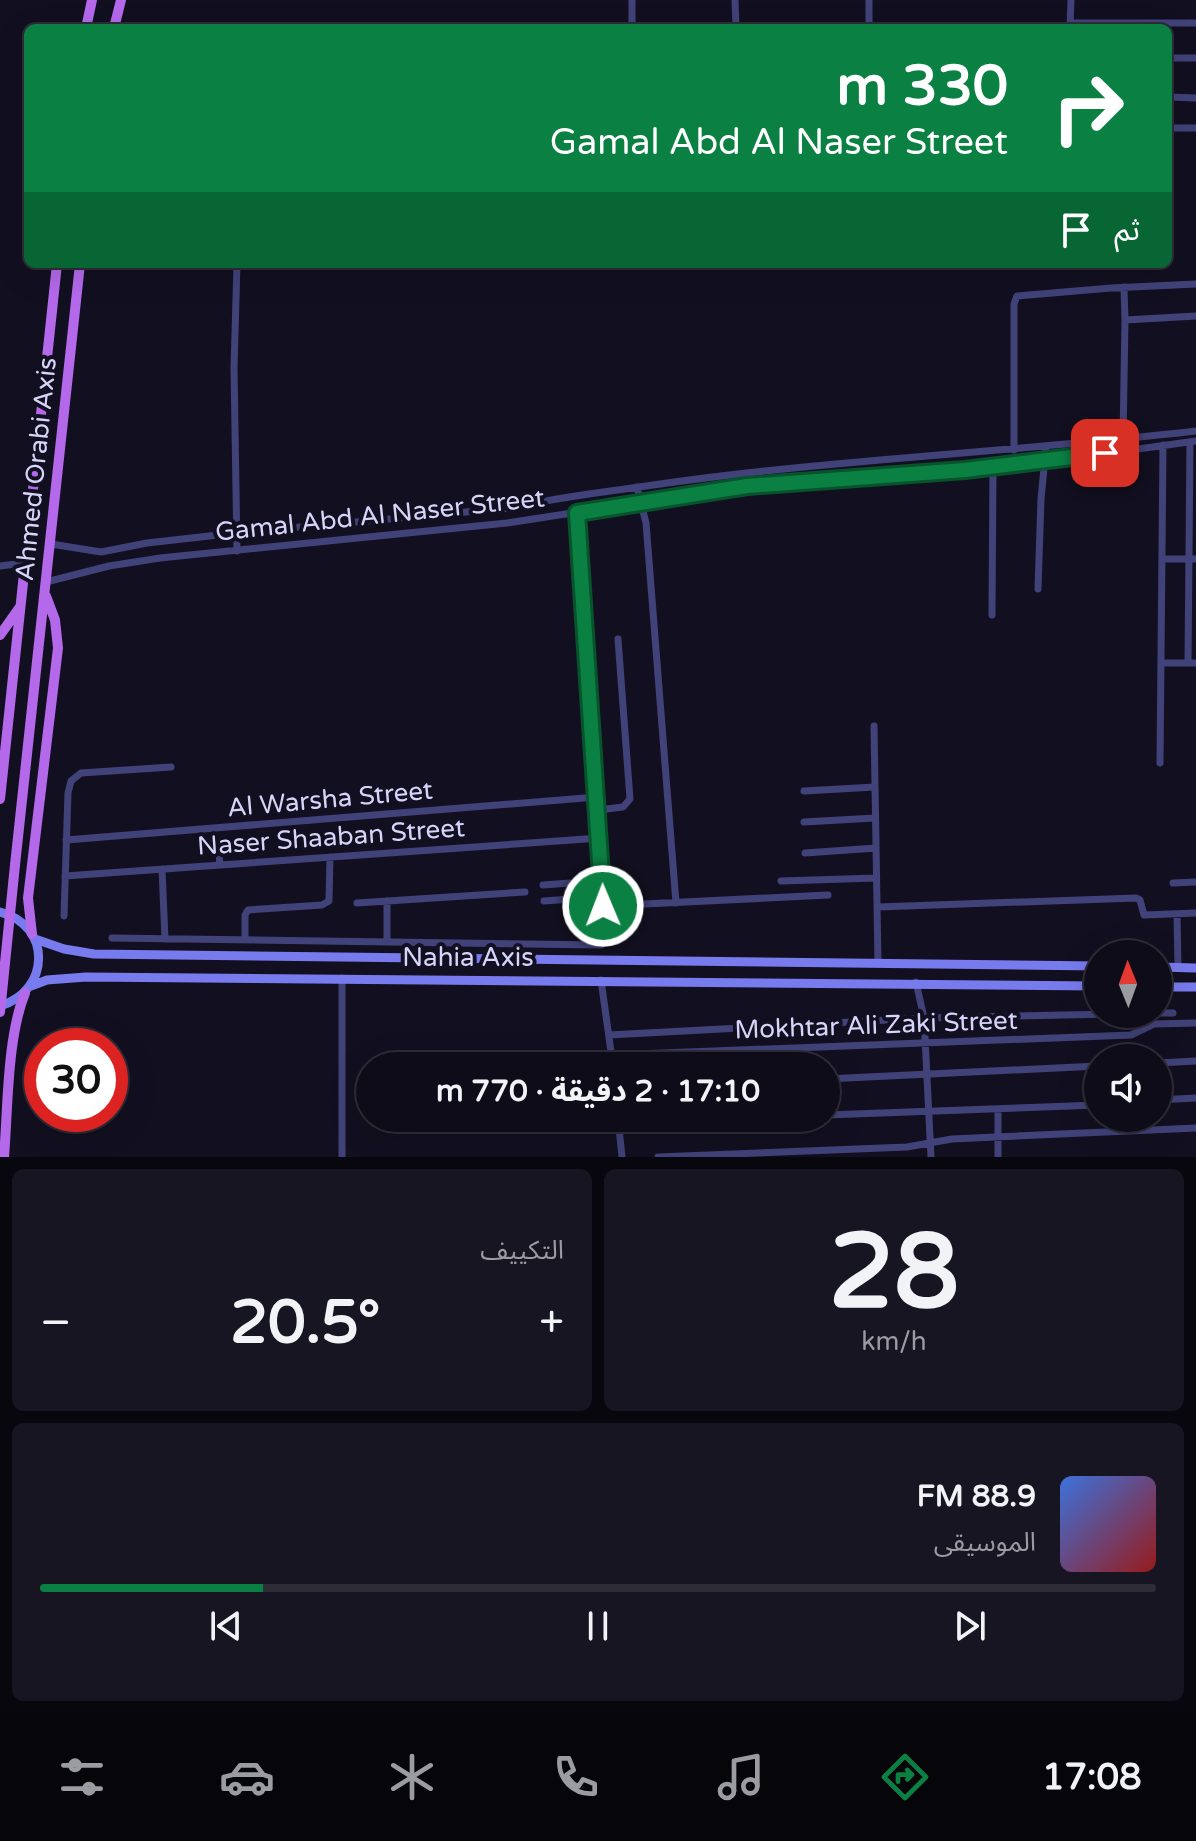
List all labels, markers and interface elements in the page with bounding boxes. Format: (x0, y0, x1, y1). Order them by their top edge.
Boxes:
text: 330 m (837, 53, 1008, 120)
icon: right (1036, 56, 1140, 160)
text: Gamal Abd Al Naser Street (550, 121, 1008, 164)
icon: arrive (1054, 208, 1098, 252)
text: ثم (1114, 212, 1140, 249)
street label: Ahmed Orabi Axis (9, 356, 63, 582)
pin (1071, 419, 1139, 487)
icon: arrive (1083, 431, 1127, 475)
street label: Gamal Abd Al Naser Street (214, 482, 546, 548)
street label: Al Warsha Street (226, 775, 434, 823)
street label: Naser Shaaban Street (196, 812, 466, 862)
position arrow (561, 864, 645, 948)
north arrow (1084, 940, 1172, 1028)
map controls (1084, 940, 1172, 1132)
street label: Nahia Axis (402, 942, 534, 973)
street label: Mokhtar Ali Zaki Street (734, 1005, 1018, 1045)
speed limit sign: 30 (24, 1028, 128, 1132)
button: sound (1084, 1044, 1172, 1132)
text: 17:10 · 2 دقيقة · 770 m (436, 1073, 760, 1110)
text: 28 (829, 1211, 959, 1336)
text: التكييف (480, 1235, 564, 1266)
text: 20.5° (230, 1287, 380, 1359)
text: − (40, 1297, 71, 1350)
text: + (539, 1297, 564, 1350)
text: km/h (861, 1326, 927, 1357)
text: 88.9 FM (917, 1478, 1036, 1515)
text: الموسيقى (934, 1527, 1036, 1558)
icon: previous (204, 1604, 248, 1648)
icon: pause (576, 1604, 620, 1648)
icon: next (948, 1604, 992, 1648)
icon: filters (54, 1749, 110, 1805)
icon: car (219, 1749, 275, 1805)
icon: climate (384, 1749, 440, 1805)
icon: phone (548, 1749, 604, 1805)
icon: music (713, 1749, 769, 1805)
icon: directions (877, 1749, 933, 1805)
text: 17:08 (1042, 1756, 1142, 1799)

